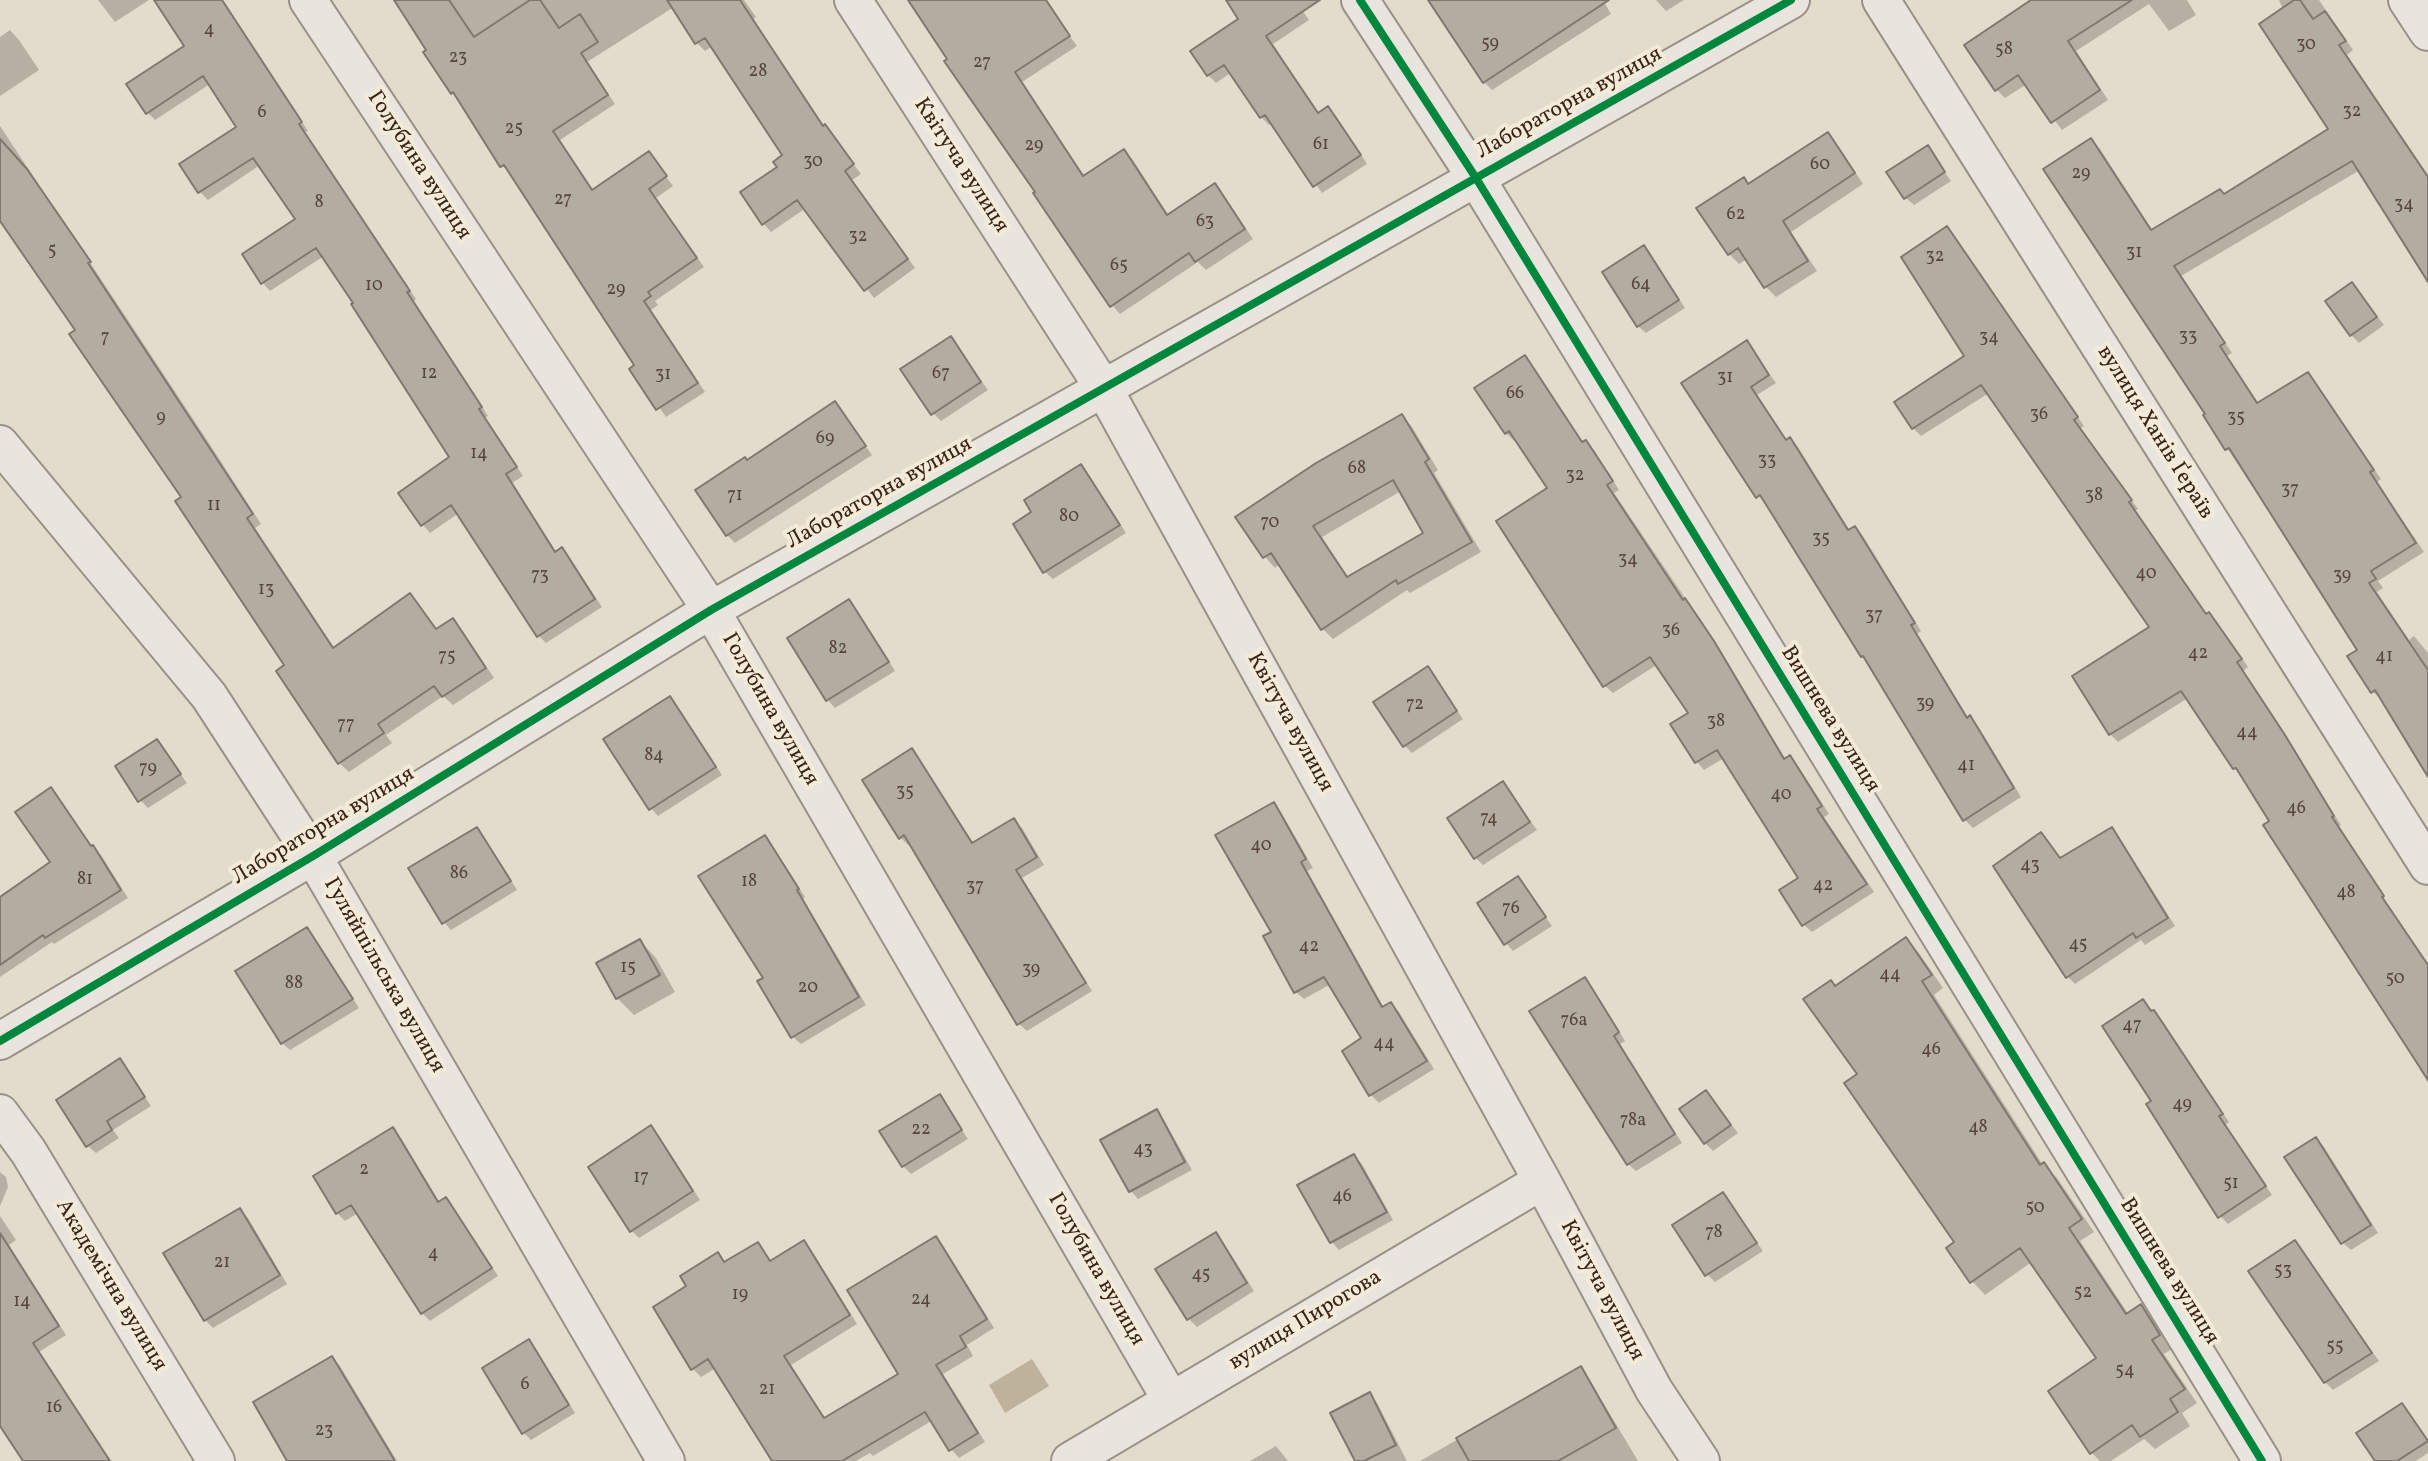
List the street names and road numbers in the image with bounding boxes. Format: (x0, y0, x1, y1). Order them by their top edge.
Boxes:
street label: Лабораторна вулиця (1473, 42, 1667, 166)
street label: Голубина вулиця (360, 87, 476, 245)
street label: Квітуча вулиця (907, 94, 1013, 238)
street label: вулиця Ханів Ґераїв (2090, 341, 2218, 525)
street label: Лабораторна вулиця (783, 432, 977, 556)
street label: Голубина вулиця (715, 629, 823, 791)
street label: Вишнева вулиця (1773, 642, 1885, 798)
street label: Квітуча вулиця (1240, 649, 1338, 797)
street label: Лабораторна вулиця (228, 762, 420, 892)
street label: Гуляйпільська вулиця (316, 874, 450, 1078)
street label: Голубина вулиця (1041, 1189, 1149, 1351)
street label: Вишнева вулиця (2112, 1194, 2224, 1350)
street label: Академічна вулиця (48, 1195, 172, 1377)
street label: Квітуча вулиця (1553, 1216, 1649, 1366)
street label: вулиця Пирогова (1225, 1265, 1387, 1377)

